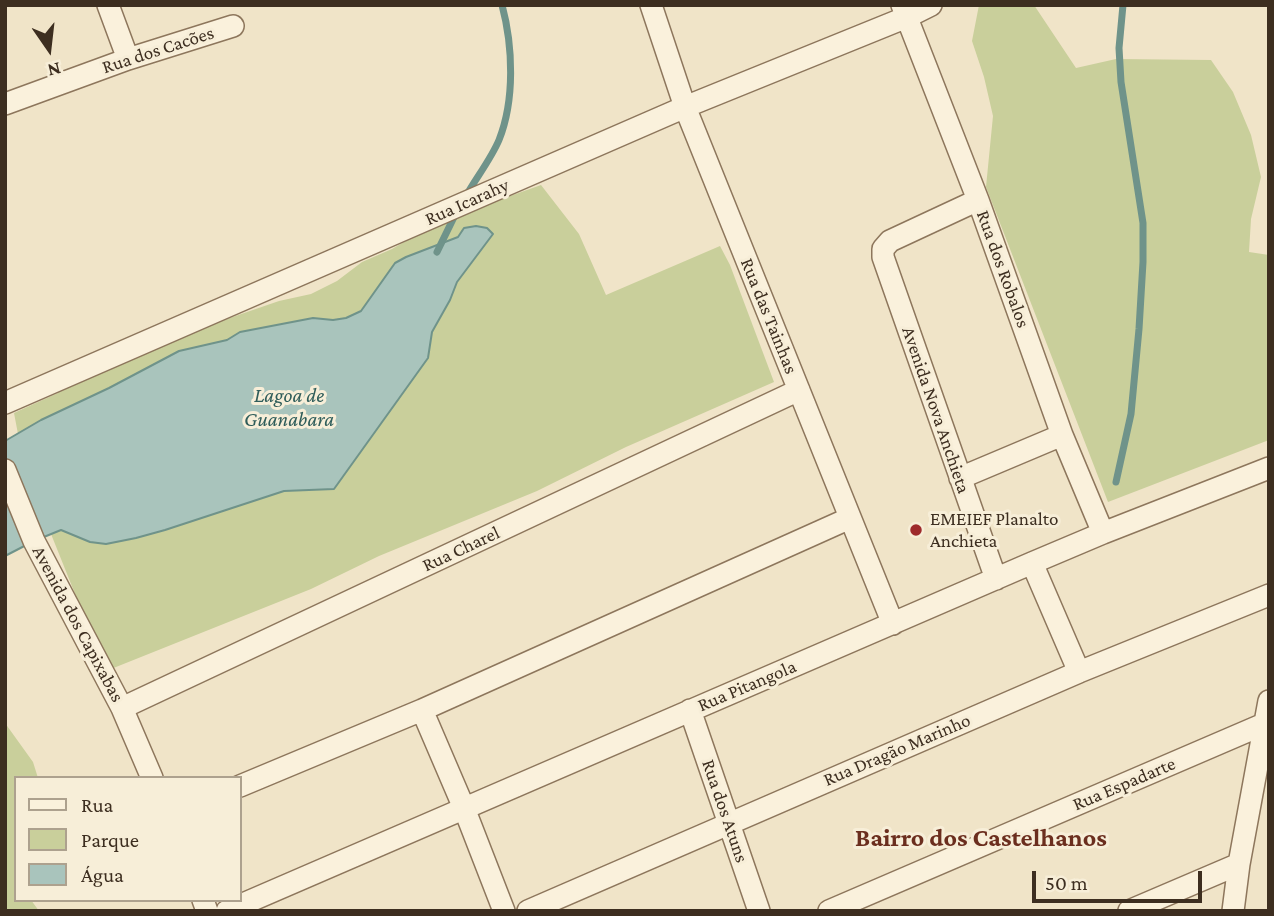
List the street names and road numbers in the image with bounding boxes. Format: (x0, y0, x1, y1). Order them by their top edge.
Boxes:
street label: Rua dos Cacões (99, 21, 217, 79)
street label: Rua Icarahy (422, 173, 512, 231)
street label: Rua dos Robalos (971, 207, 1035, 331)
street label: Rua das Tainhas (735, 255, 803, 377)
street label: Avenida Nova Anchieta (897, 324, 975, 496)
street label: Rua Charel (419, 521, 503, 577)
street label: Avenida dos Capixabas (27, 542, 129, 706)
street label: Rua Pitangola (694, 655, 800, 717)
street label: Rua Dragão Marinho (820, 709, 974, 791)
street label: Rua Espadarte (1069, 752, 1179, 816)
street label: Rua dos Atuns (697, 756, 753, 866)

